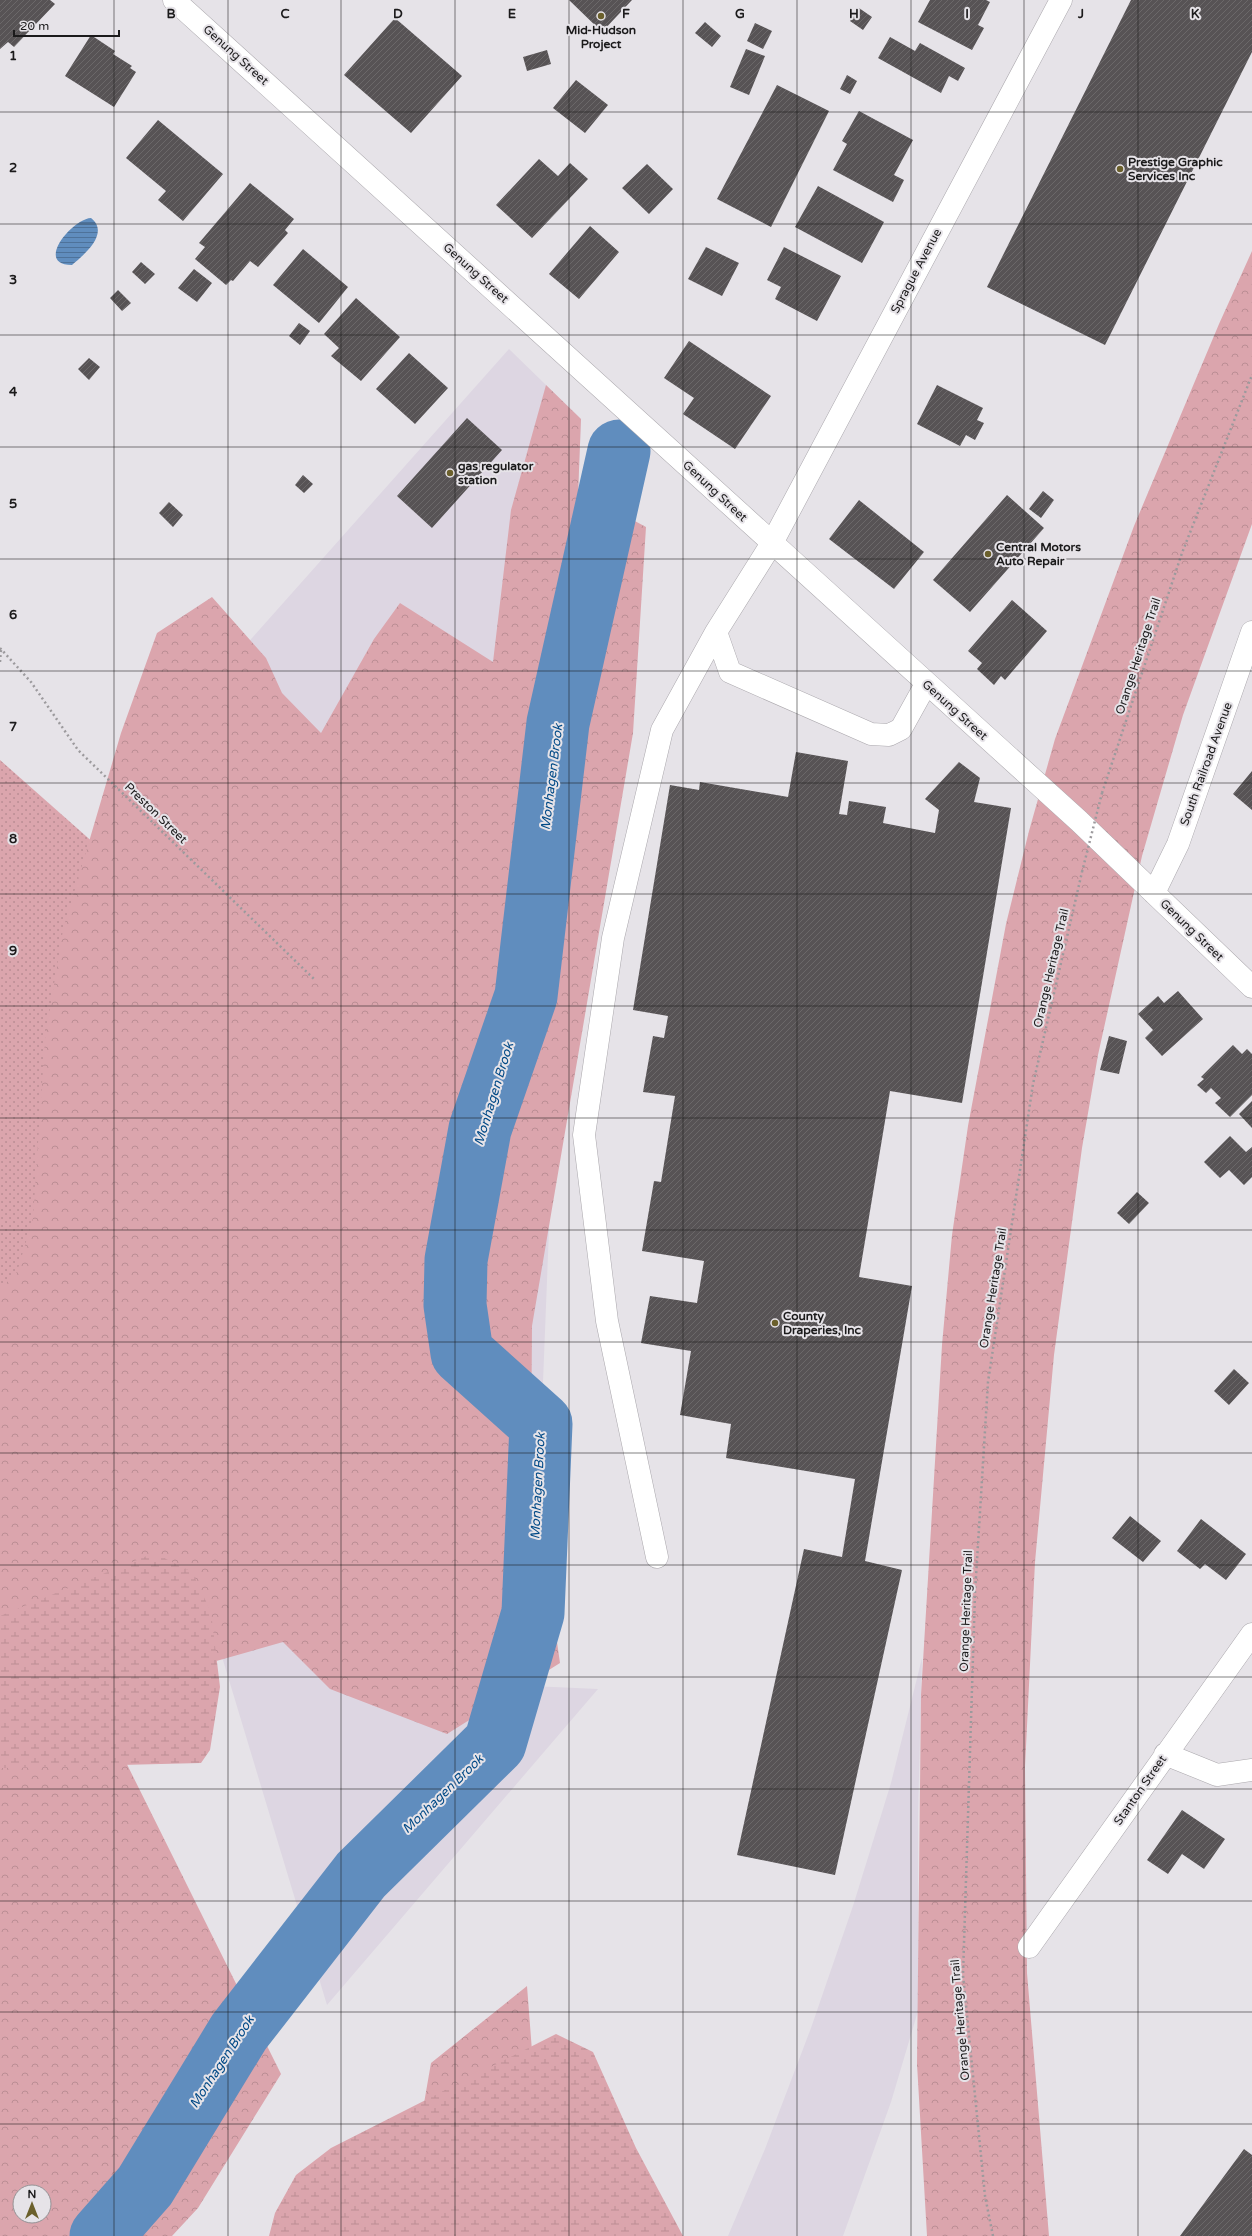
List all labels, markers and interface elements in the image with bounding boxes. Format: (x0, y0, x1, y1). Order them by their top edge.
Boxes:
text: B (166, 6, 176, 22)
text: C (280, 6, 290, 22)
text: D (393, 6, 403, 22)
text: E (508, 6, 516, 22)
text: F (622, 6, 630, 22)
text: G (735, 6, 745, 22)
text: H (849, 6, 859, 22)
text: I (965, 6, 969, 22)
text: J (1077, 6, 1084, 22)
text: K (1191, 6, 1200, 22)
marker: Mid-Hudson Project (596, 11, 606, 21)
scale bar (14, 12, 119, 38)
text: 20 m (20, 19, 49, 33)
street label: Genung Street (201, 22, 272, 88)
place label: Mid-Hudson Project (566, 23, 636, 52)
text: 1 (9, 48, 17, 64)
place label: Prestige Graphic Services Inc (1128, 155, 1223, 183)
text: 2 (9, 160, 17, 176)
marker: Prestige Graphic Services Inc (1115, 164, 1125, 174)
street label: Sprague Avenue (888, 226, 944, 316)
street label: Genung Street (441, 240, 512, 306)
text: 3 (9, 272, 17, 288)
text: 4 (9, 384, 18, 400)
street label: Genung Street (680, 458, 750, 525)
place label: gas regulator station (458, 459, 534, 487)
marker: gas regulator station (445, 468, 455, 478)
text: 5 (9, 496, 17, 512)
place label: Central Motors Auto Repair (996, 540, 1081, 569)
marker: Central Motors Auto Repair (983, 549, 993, 559)
street label: Orange Heritage Trail (1113, 596, 1163, 716)
text: 6 (9, 607, 17, 623)
street label: Genung Street (920, 677, 991, 743)
street label: South Railroad Avenue (1177, 700, 1235, 828)
text: 7 (9, 719, 17, 735)
water label: Monhagen Brook (538, 722, 567, 831)
street label: Preston Street (122, 780, 190, 847)
text: 8 (9, 831, 17, 847)
street label: Genung Street (1157, 896, 1227, 964)
street label: Orange Heritage Trail (1030, 907, 1072, 1029)
text: 9 (9, 943, 17, 959)
water label: Monhagen Brook (471, 1040, 518, 1147)
street label: Orange Heritage Trail (977, 1227, 1009, 1349)
place label: County Draperies, Inc (783, 1309, 862, 1338)
marker: County Draperies, Inc (770, 1318, 780, 1328)
water label: Monhagen Brook (527, 1431, 549, 1540)
street label: Orange Heritage Trail (957, 1550, 975, 1672)
water label: Monhagen Brook (399, 1750, 488, 1837)
street label: Stanton Street (1111, 1752, 1170, 1828)
street label: Orange Heritage Trail (948, 1959, 972, 2081)
water label: Monhagen Brook (186, 2012, 258, 2111)
north arrow (12, 2184, 52, 2224)
text: N (28, 2188, 36, 2201)

